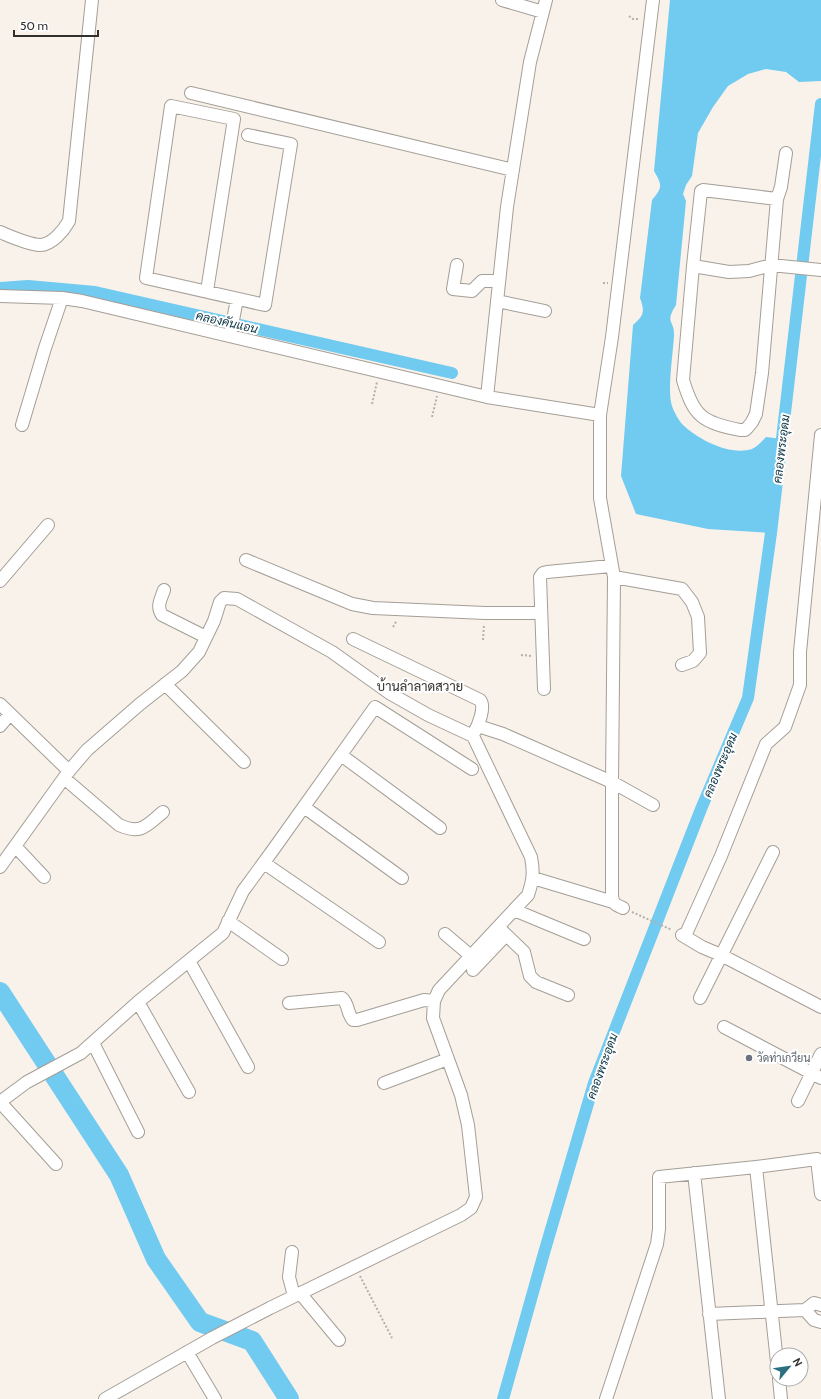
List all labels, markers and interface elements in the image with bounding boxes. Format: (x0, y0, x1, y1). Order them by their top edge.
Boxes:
scale bar (14, 12, 98, 38)
text: 50 m (20, 18, 48, 33)
water label: คลองคันแอน (195, 308, 260, 336)
water label: คลองพระอุดม (769, 413, 795, 484)
district label: บ้านลำลาดสวาย (377, 677, 463, 694)
water label: คลองพระอุดม (700, 730, 742, 800)
water label: คลองพระอุดม (583, 1030, 623, 1102)
place label: วัดท่าเกวียน (757, 1050, 810, 1065)
marker: วัดท่าเกวียน (744, 1053, 754, 1063)
north arrow (769, 1347, 809, 1387)
text: N (790, 1355, 806, 1369)

